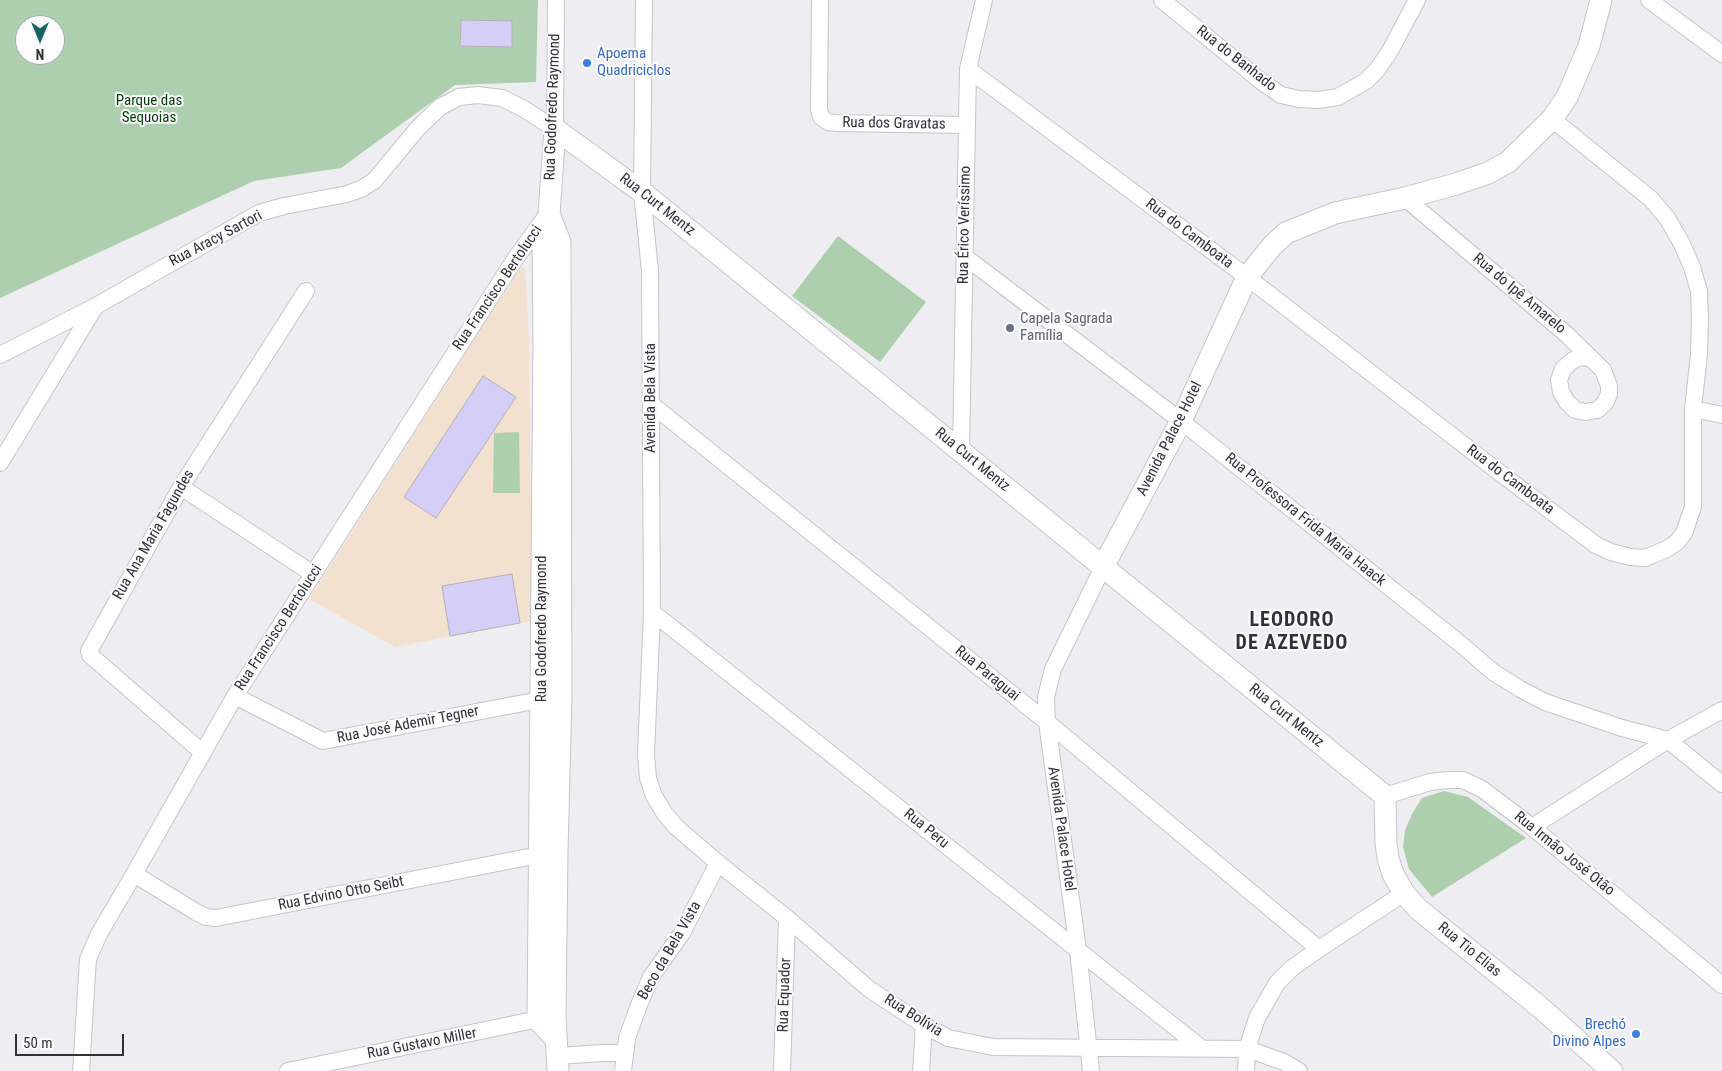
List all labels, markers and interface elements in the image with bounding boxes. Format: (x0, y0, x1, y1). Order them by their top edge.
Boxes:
north arrow (15, 15, 65, 65)
street label: Rua do Banhado (1193, 22, 1279, 96)
street label: Rua Godofredo Raymond (541, 33, 565, 181)
place label: Apoema Quadriciclos (597, 45, 671, 80)
text: N (36, 46, 44, 62)
marker: Apoema Quadriciclos (581, 57, 593, 69)
park label: Parque das Sequoias (116, 92, 182, 127)
street label: Rua dos Gravatas (842, 114, 946, 134)
street label: Rua Érico Veríssimo (955, 166, 975, 284)
street label: Rua Curt Mentz (616, 170, 698, 240)
street label: Rua do Camboata (1142, 195, 1236, 273)
street label: Rua Aracy Sartori (167, 207, 265, 271)
street label: Rua Francisco Bertolucci (450, 222, 546, 354)
street label: Rua do Ipê Amarelo (1469, 250, 1569, 338)
place label: Capela Sagrada Família (1020, 310, 1113, 345)
marker: Capela Sagrada Família (1004, 322, 1016, 334)
street label: Avenida Bela Vista (642, 343, 660, 453)
street label: Avenida Palace Hotel (1133, 379, 1207, 499)
street label: Rua Curt Mentz (931, 424, 1013, 496)
street label: Rua do Camboata (1463, 441, 1557, 519)
street label: Rua Professora Frida Maria Haack (1221, 450, 1389, 590)
street label: Rua Ana Maria Fagundes (109, 467, 199, 603)
street label: Rua Godofredo Raymond (533, 556, 551, 702)
street label: Rua Francisco Bertolucci (232, 562, 326, 694)
district label: LEODORO DE AZEVEDO (1234, 609, 1350, 656)
street label: Rua Paraguai (951, 642, 1023, 706)
street label: Rua Curt Mentz (1245, 680, 1327, 752)
street label: Rua José Ademir Tegner (336, 702, 480, 748)
street label: Avenida Palace Hotel (1043, 766, 1079, 892)
street label: Rua Peru (900, 805, 952, 853)
street label: Rua Irmão José Otão (1510, 808, 1618, 900)
street label: Rua Edvino Otto Seibt (277, 873, 405, 915)
street label: Beco da Bela Vista (635, 899, 705, 1003)
street label: Rua Tio Elias (1434, 919, 1504, 981)
street label: Rua Equador (775, 957, 795, 1033)
street label: Rua Bolívia (880, 991, 946, 1041)
place label: Brechó Divino Alpes (1553, 1016, 1626, 1051)
scale bar (18, 1024, 126, 1056)
street label: Rua Gustavo Miller (366, 1025, 478, 1063)
marker: Brechó Divino Alpes (1630, 1028, 1642, 1040)
text: 50 m (23, 1034, 53, 1052)

